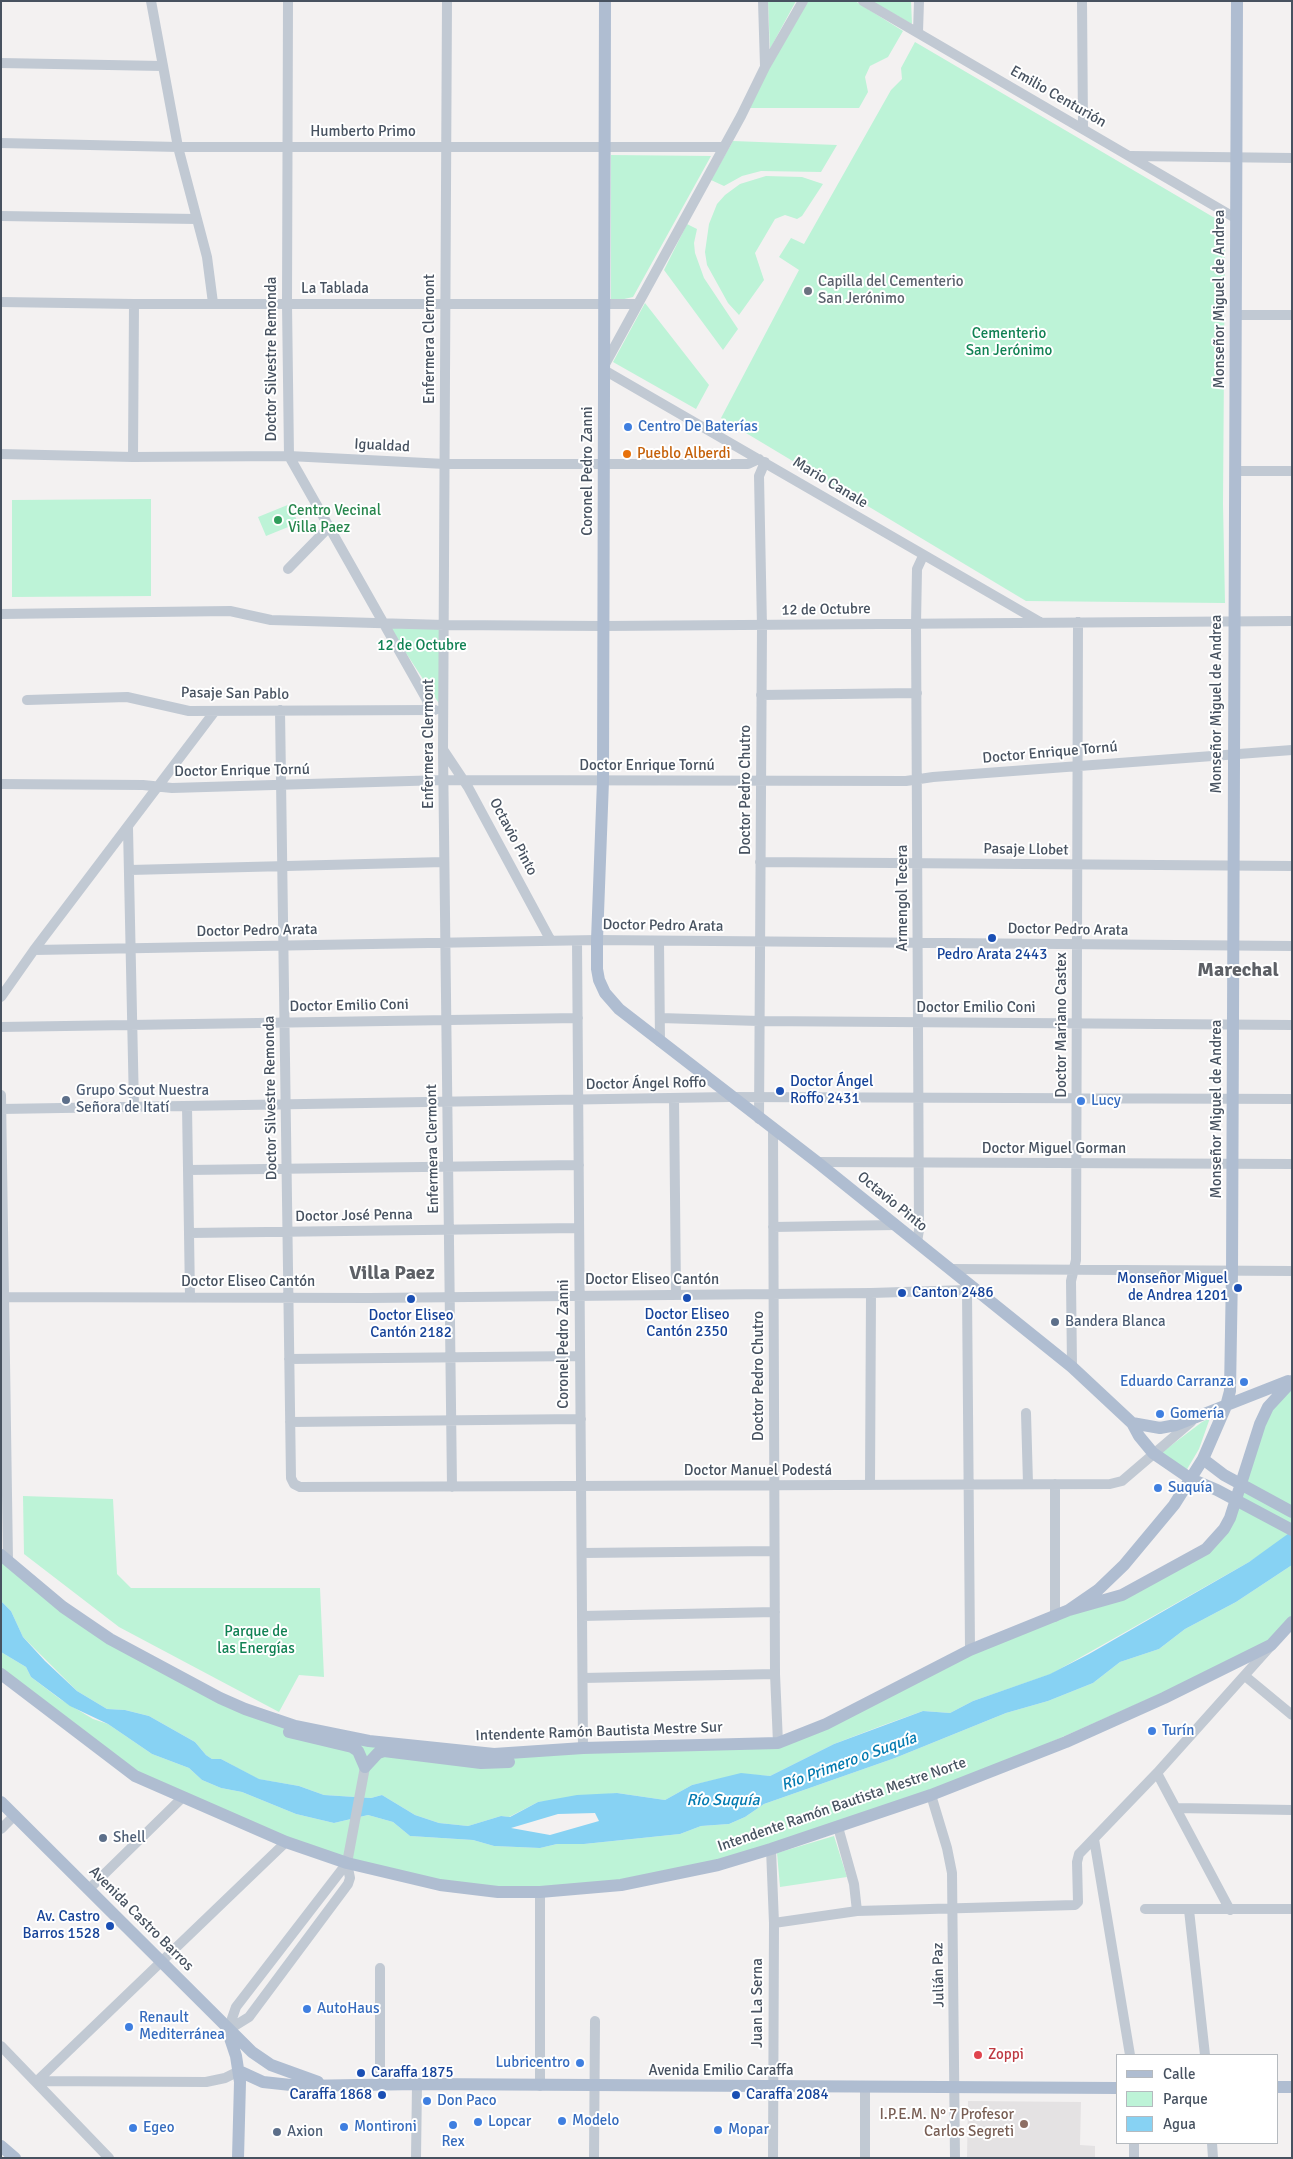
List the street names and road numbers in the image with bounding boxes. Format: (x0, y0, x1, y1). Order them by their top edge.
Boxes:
street label: Emilio Centurión (1007, 62, 1109, 132)
street label: Humberto Primo (310, 123, 416, 141)
street label: Monseñor Miguel de Andrea (1211, 210, 1229, 388)
street label: Enfermera Clermont (421, 274, 439, 404)
street label: Doctor Silvestre Remonda (263, 277, 281, 441)
street label: La Tablada (301, 280, 369, 298)
street label: Coronel Pedro Zanni (579, 406, 597, 536)
street label: Igualdad (354, 436, 410, 456)
street label: Mario Canale (789, 453, 871, 513)
street label: 12 de Octubre (781, 600, 871, 620)
street label: Monseñor Miguel de Andrea (1208, 615, 1226, 793)
street label: Enfermera Clermont (420, 679, 438, 809)
street label: Pasaje San Pablo (181, 684, 289, 704)
street label: Doctor Pedro Chutro (737, 725, 755, 855)
street label: Doctor Enrique Tornú (982, 738, 1118, 768)
street label: Doctor Enrique Tornú (579, 757, 715, 775)
street label: Doctor Enrique Tornú (174, 761, 310, 781)
street label: Octavio Pinto (485, 795, 541, 879)
street label: Pasaje Llobet (983, 840, 1069, 860)
street label: Armengol Tecera (894, 845, 912, 951)
street label: Doctor Pedro Arata (602, 916, 724, 936)
street label: Doctor Pedro Arata (1007, 920, 1129, 940)
street label: Doctor Pedro Arata (196, 921, 318, 941)
street label: Doctor Mariano Castex (1053, 952, 1071, 1098)
street label: Doctor Emilio Coni (289, 996, 409, 1016)
street label: Doctor Emilio Coni (916, 999, 1036, 1017)
street label: Doctor Silvestre Remonda (261, 1015, 281, 1181)
street label: Monseñor Miguel de Andrea (1208, 1020, 1226, 1198)
street label: Doctor Ángel Roffo (586, 1074, 706, 1094)
street label: Enfermera Clermont (423, 1084, 443, 1214)
street label: Doctor Miguel Gorman (982, 1140, 1126, 1158)
street label: Octavio Pinto (853, 1168, 931, 1236)
street label: Doctor José Penna (295, 1206, 413, 1226)
street label: Doctor Eliseo Cantón (585, 1271, 719, 1289)
street label: Doctor Eliseo Cantón (181, 1273, 315, 1291)
street label: Coronel Pedro Zanni (555, 1279, 573, 1409)
street label: Doctor Pedro Chutro (750, 1311, 768, 1441)
street label: Doctor Manuel Podestá (684, 1462, 832, 1480)
street label: Intendente Ramón Bautista Mestre Sur (475, 1719, 723, 1745)
street label: Intendente Ramón Bautista Mestre Norte (715, 1754, 969, 1856)
street label: Avenida Castro Barros (85, 1863, 197, 1975)
street label: Julián Paz (929, 1942, 949, 2008)
street label: Juan La Serna (749, 1958, 767, 2048)
street label: Avenida Emilio Caraffa (649, 2062, 793, 2080)

